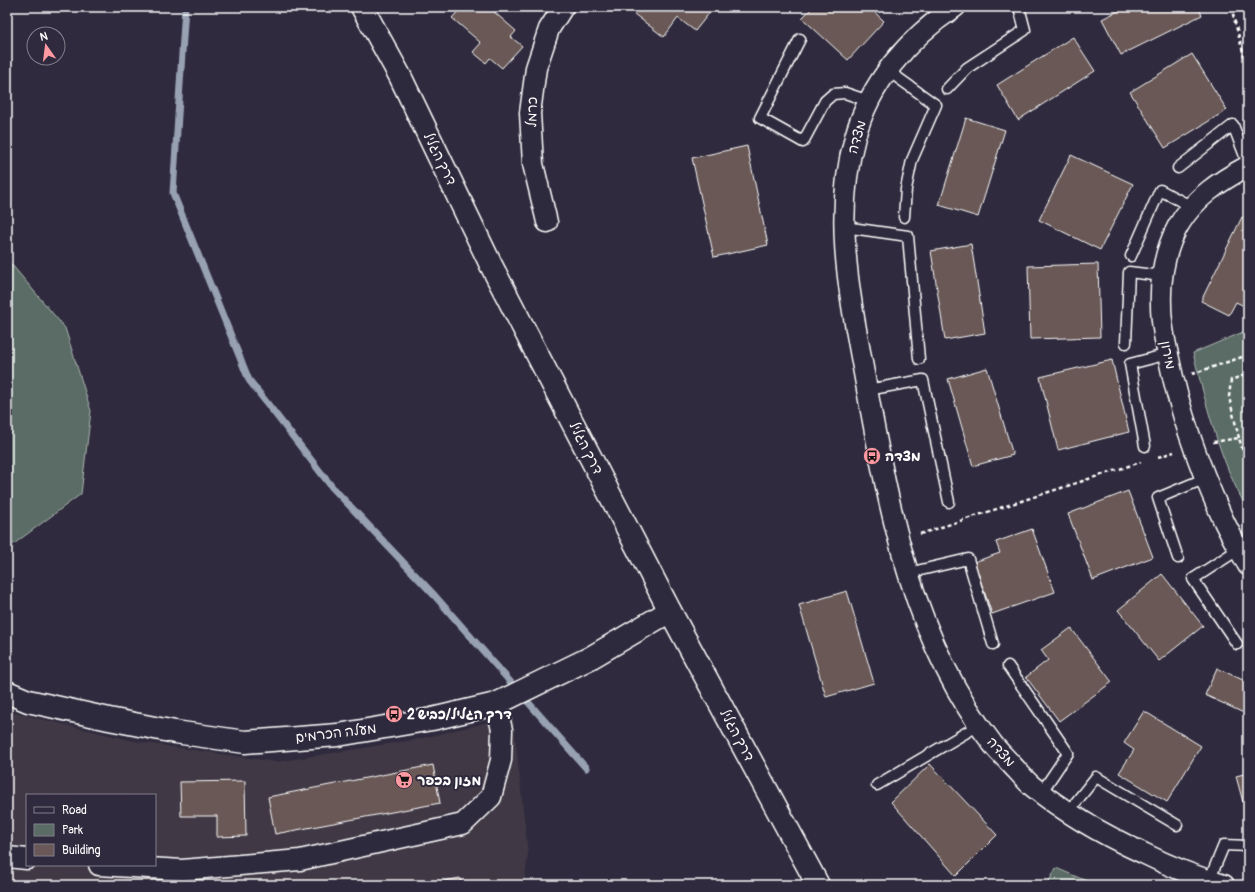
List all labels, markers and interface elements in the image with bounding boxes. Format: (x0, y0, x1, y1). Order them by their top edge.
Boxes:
north arrow (26, 26, 66, 66)
text: N (39, 29, 49, 44)
street label: כרמל (523, 96, 541, 128)
street label: מצדה (844, 118, 870, 156)
street label: דרך הגליל (420, 130, 460, 188)
street label: מירון (1157, 339, 1179, 371)
street label: דרך הגליל (566, 419, 606, 477)
bus stop icon: מצדה (862, 446, 882, 466)
place label: מצדה (885, 448, 921, 465)
bus stop icon: דרך הגליל/כביש 2 (384, 704, 404, 724)
place label: דרך הגליל/כביש 2 (407, 706, 512, 723)
street label: דרך הגליל (716, 706, 758, 764)
street label: מעלה הכרמים (295, 720, 377, 746)
street label: מצדה (983, 733, 1019, 771)
supermarket icon: מזון בכפר (394, 770, 414, 790)
place label: מזון בכפר (417, 772, 481, 789)
legend (26, 794, 156, 866)
text: Road (62, 803, 87, 818)
text: Park (62, 823, 83, 838)
text: Building (62, 843, 101, 858)

